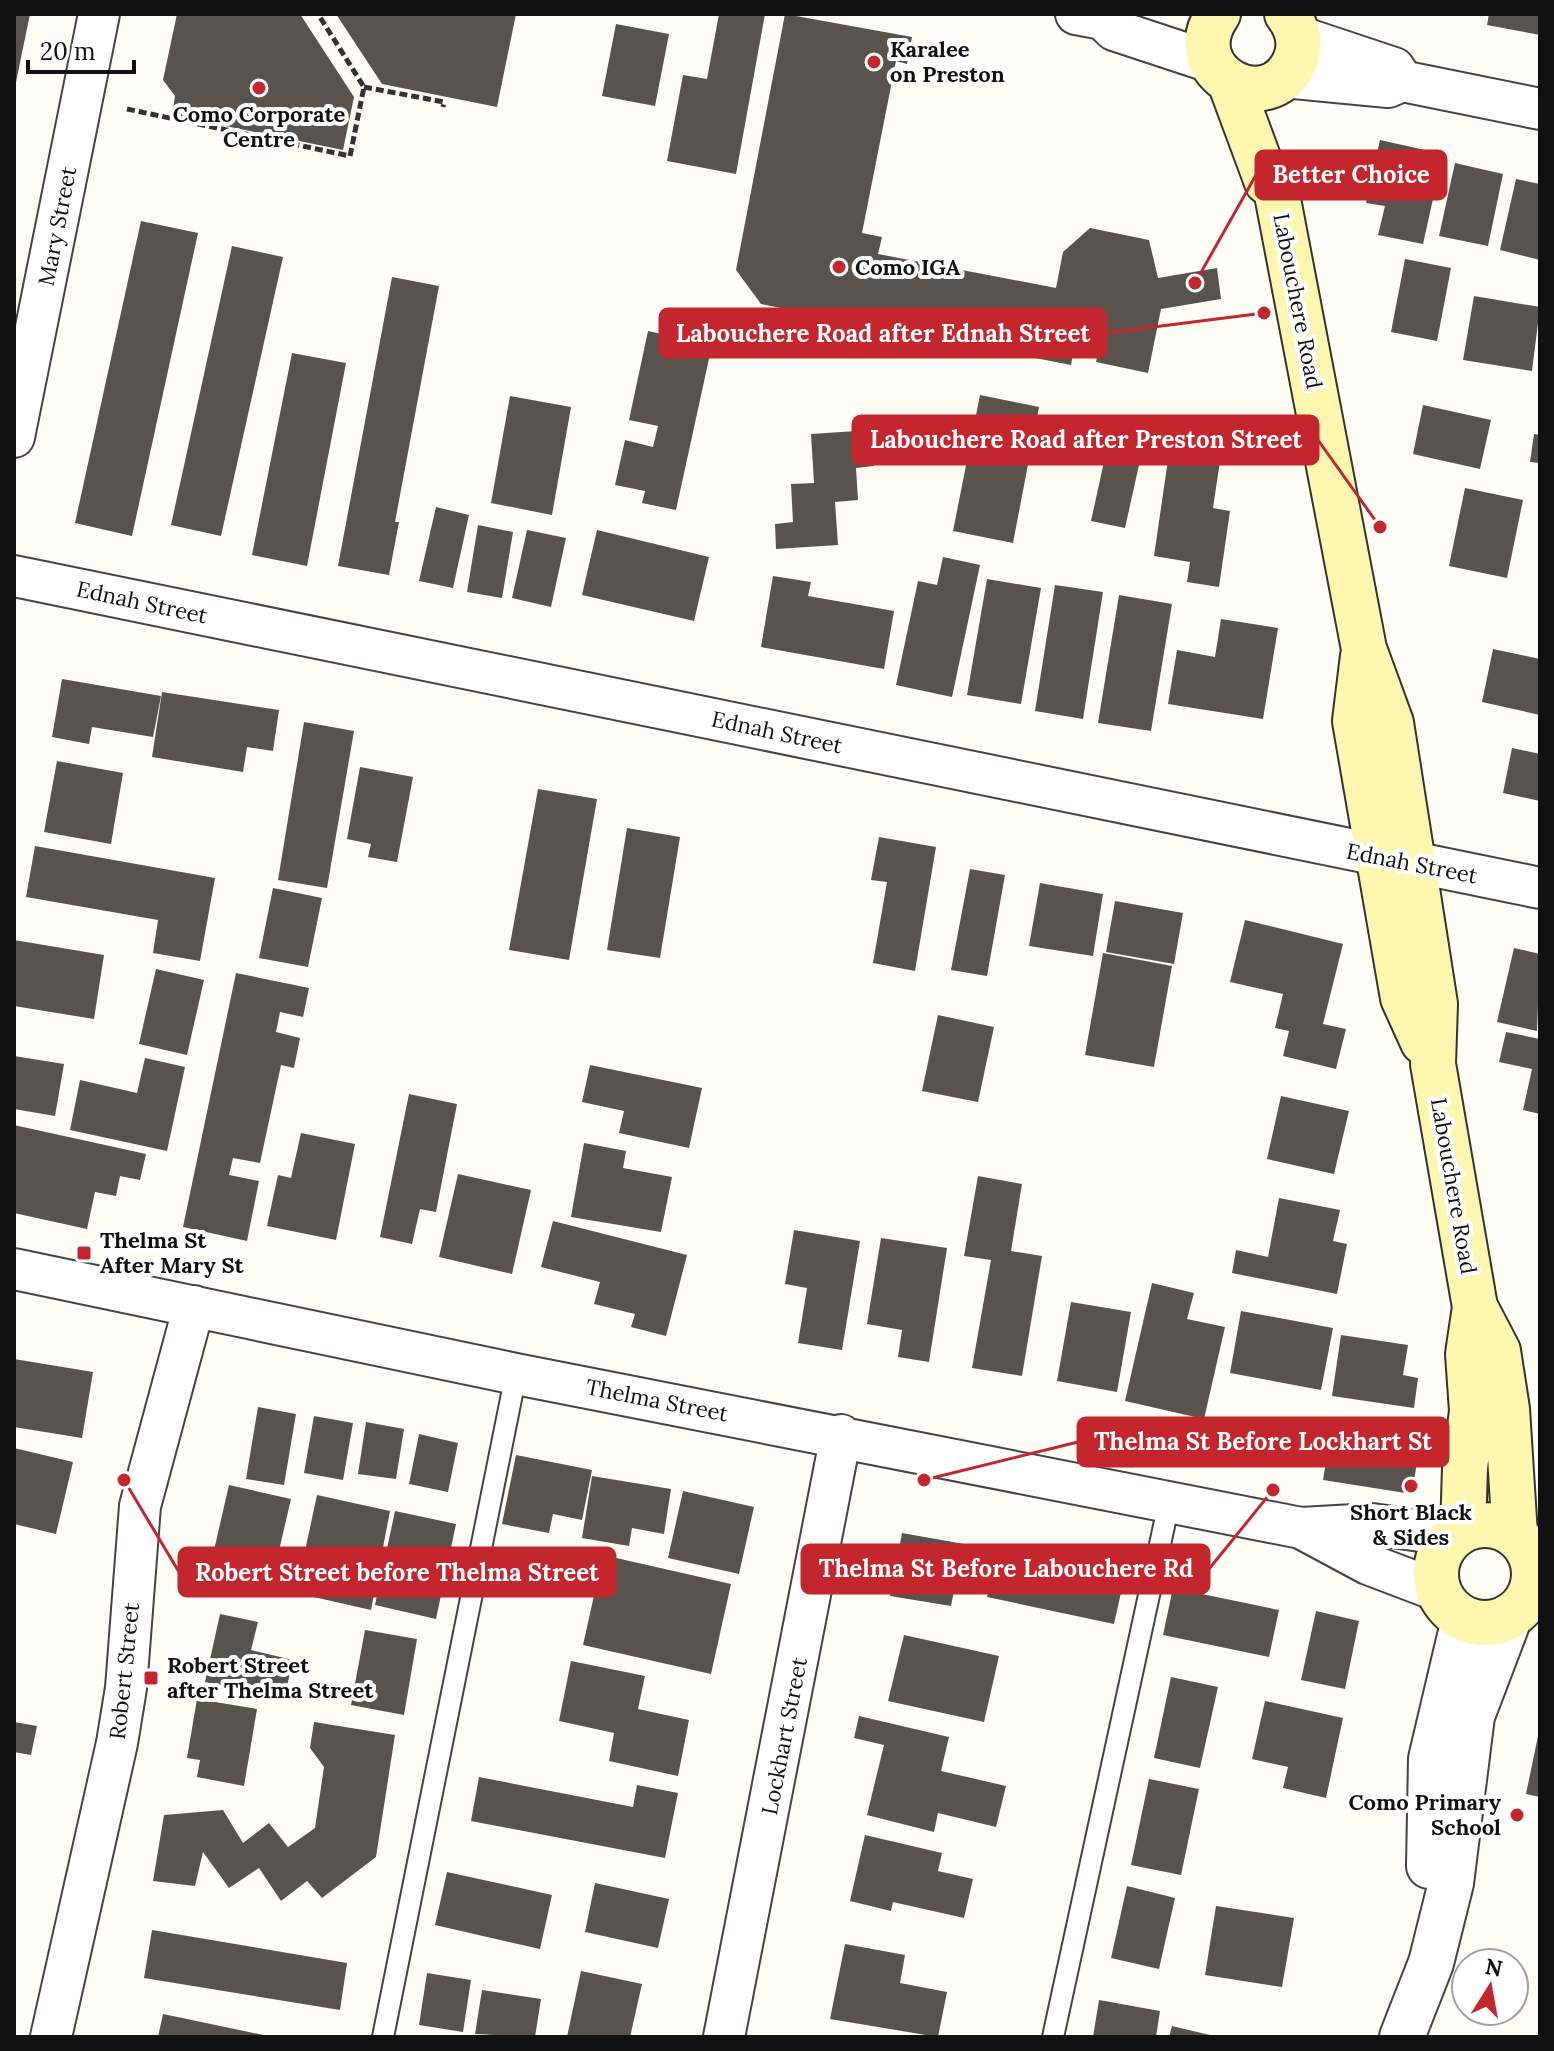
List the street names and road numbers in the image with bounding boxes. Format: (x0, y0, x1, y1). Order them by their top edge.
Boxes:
street label: Mary Street (32, 163, 82, 288)
street label: Labouchere Road (1267, 211, 1329, 391)
street label: Ednah Street (74, 574, 210, 630)
street label: Ednah Street (709, 704, 845, 760)
street label: Ednah Street (1344, 837, 1480, 890)
street label: Labouchere Road (1425, 1096, 1483, 1276)
street label: Thelma Street (583, 1372, 731, 1428)
street label: Robert Street (103, 1601, 145, 1741)
street label: Lockhart Street (755, 1654, 813, 1817)

